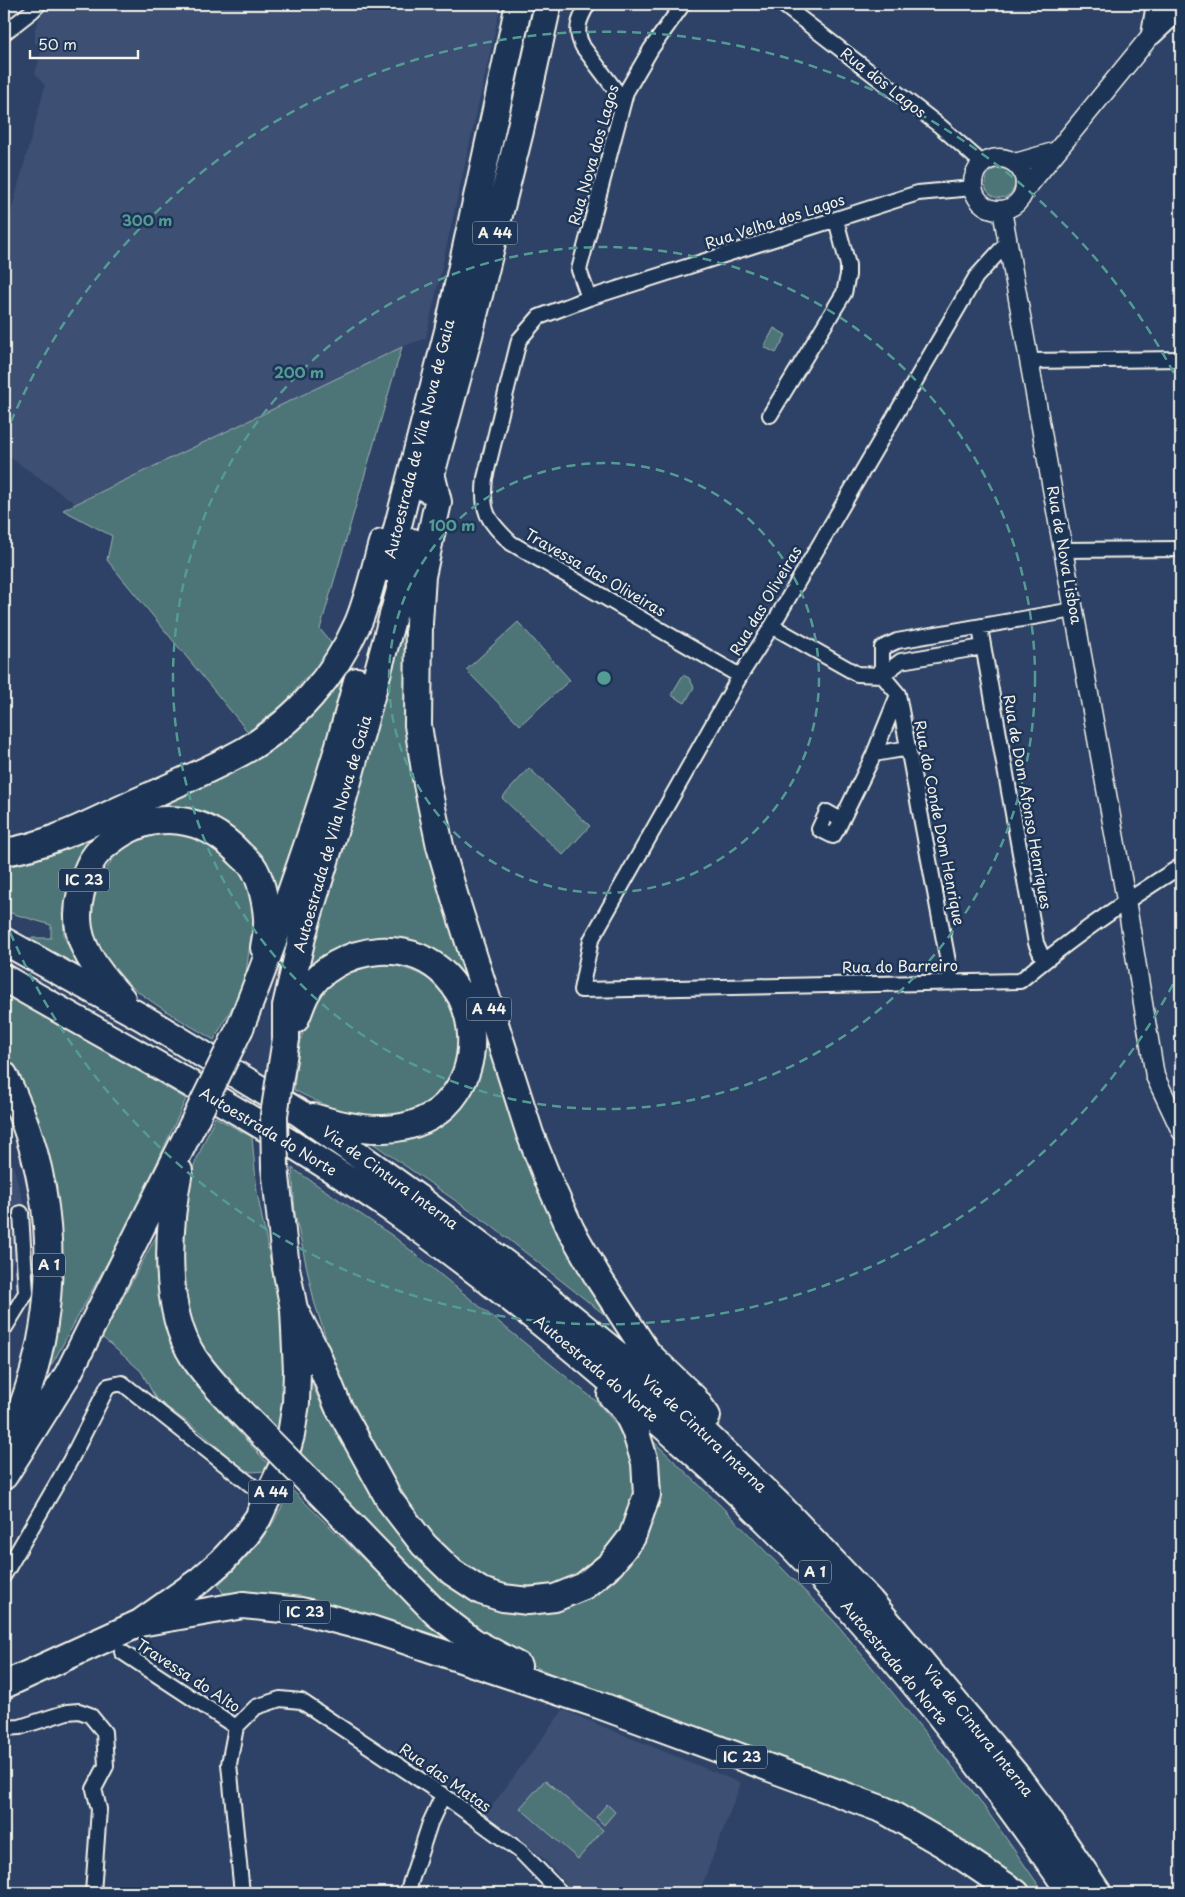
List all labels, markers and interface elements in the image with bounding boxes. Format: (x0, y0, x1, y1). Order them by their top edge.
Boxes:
scale bar (30, 28, 138, 60)
text: 50 m (38, 32, 77, 55)
street label: Rua dos Lagos (836, 41, 932, 123)
street label: Rua Nova dos Lagos (561, 81, 624, 228)
street label: Rua Velha dos Lagos (702, 187, 848, 254)
text: 300 m (122, 208, 172, 231)
road number: A 44 (472, 222, 518, 244)
street label: Autoestrada de Vila Nova de Gaia (378, 316, 460, 561)
text: 200 m (274, 360, 324, 383)
street label: Rua de Nova Lisboa (1042, 484, 1089, 627)
text: 100 m (429, 513, 475, 536)
street label: Travessa das Oliveiras (521, 522, 671, 622)
street label: Rua das Oliveiras (723, 541, 807, 659)
centre of rings (595, 669, 613, 687)
street label: Rua de Dom Afonso Henriques (998, 693, 1059, 911)
street label: Autoestrada de Vila Nova de Gaia (287, 712, 377, 955)
street label: Rua do Conde Dom Henrique (909, 718, 972, 927)
road number: IC 23 (59, 868, 109, 892)
street label: Rua do Barreiro (842, 953, 958, 978)
road number: A 44 (466, 998, 512, 1021)
street label: Autoestrada do Norte (196, 1081, 342, 1181)
street label: Via de Cintura Interna (318, 1119, 464, 1235)
road number: A 1 (33, 1254, 65, 1276)
street label: Autoestrada do Norte (530, 1309, 664, 1427)
street label: Via de Cintura Interna (637, 1369, 773, 1498)
road number: A 44 (248, 1480, 294, 1504)
road number: A 1 (799, 1560, 831, 1584)
street label: Autoestrada do Norte (836, 1595, 954, 1729)
road number: IC 23 (280, 1600, 330, 1624)
street label: Travessa do Alto (132, 1632, 246, 1717)
street label: Via de Cintura Interna (919, 1659, 1040, 1801)
street label: Rua das Matas (395, 1737, 496, 1817)
road number: IC 23 (717, 1745, 767, 1768)

